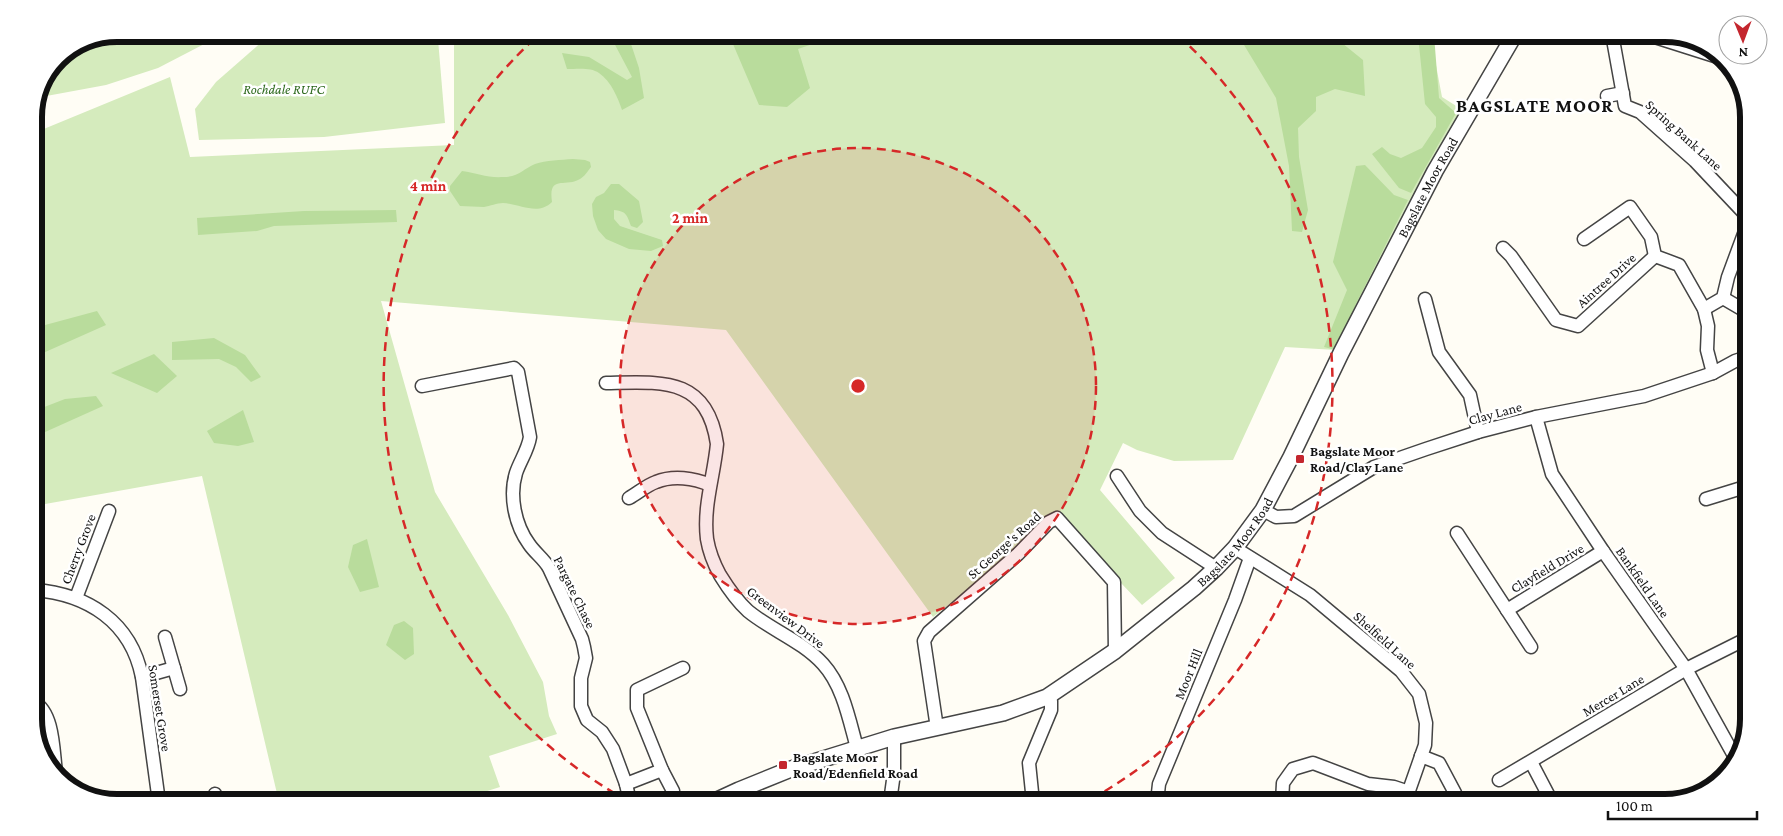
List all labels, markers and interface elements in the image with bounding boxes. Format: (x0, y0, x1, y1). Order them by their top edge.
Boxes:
north arrow (1718, 15, 1768, 65)
text: N (1738, 45, 1748, 61)
park label: Rochdale RUFC (243, 81, 325, 97)
district label: BAGSLATE MOOR (1456, 95, 1614, 116)
street label: Spring Bank Lane (1642, 96, 1726, 174)
street label: Bagslate Moor Road (1394, 134, 1461, 240)
text: 4 min (410, 178, 447, 194)
text: 2 min (672, 210, 708, 226)
street label: Aintree Drive (1573, 249, 1639, 311)
centre of rings (849, 377, 867, 395)
street label: Clay Lane (1467, 398, 1523, 428)
place label: Bagslate Moor Road/Clay Lane (1310, 443, 1404, 475)
marker: Bagslate Moor Road/Clay Lane (1294, 453, 1306, 465)
street label: Bagslate Moor Road (1193, 494, 1276, 590)
street label: St George's Road (964, 508, 1044, 582)
street label: Cherry Grove (57, 512, 99, 586)
street label: Clayfield Drive (1507, 540, 1587, 596)
street label: Bankfield Lane (1613, 543, 1673, 621)
street label: Pargate Chase (551, 553, 599, 631)
street label: Greenview Drive (744, 583, 828, 651)
street label: Shelfield Lane (1351, 608, 1419, 672)
street label: Moor Hill (1171, 646, 1206, 702)
street label: Somerset Grove (145, 663, 175, 753)
street label: Mercer Lane (1579, 670, 1647, 720)
place label: Bagslate Moor Road/Edenfield Road (793, 749, 918, 781)
marker: Bagslate Moor Road/Edenfield Road (777, 759, 789, 771)
scale bar (1608, 788, 1757, 820)
text: 100 m (1616, 798, 1653, 814)

